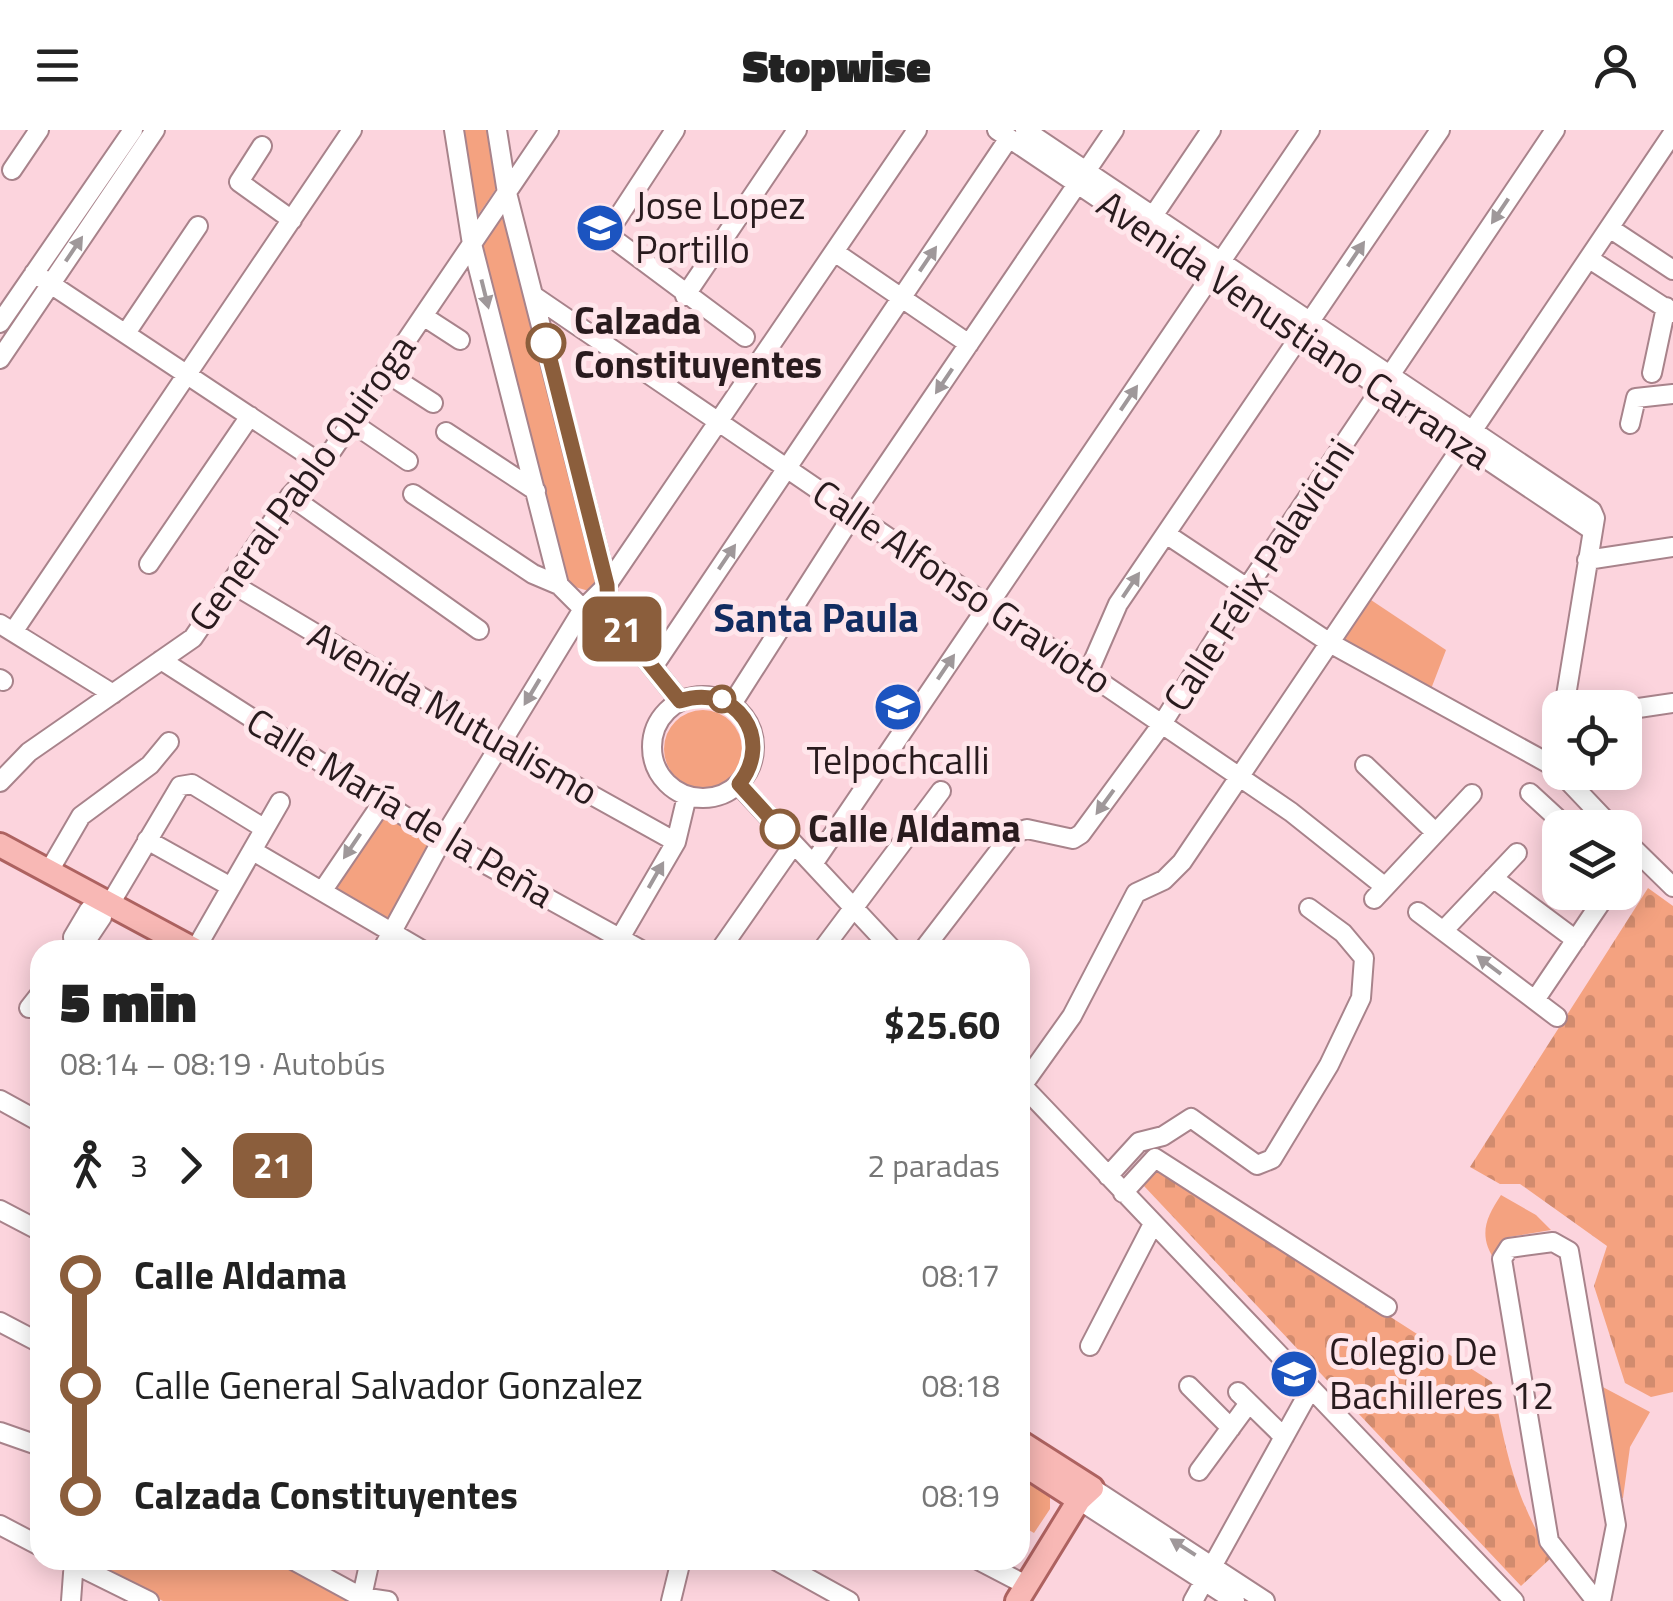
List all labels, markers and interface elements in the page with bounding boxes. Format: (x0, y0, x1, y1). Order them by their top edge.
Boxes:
text: Stopwise (742, 31, 931, 99)
icon: menu (30, 38, 85, 93)
icon: person (1588, 38, 1643, 93)
street label: Avenida Venustiano Carranza (1086, 175, 1504, 483)
place label: Jose Lopez Portillo (635, 176, 806, 278)
one-way arrow (1491, 197, 1510, 224)
school or university icon: Jose Lopez Portillo (574, 202, 626, 254)
one-way arrow (64, 235, 83, 262)
one-way arrow (1346, 241, 1365, 268)
one-way arrow (919, 245, 937, 272)
one-way arrow (478, 279, 494, 310)
place label: Calzada Constituyentes (574, 291, 822, 393)
street label: General Pablo Quiroga (173, 322, 429, 643)
marker: Calzada Constituyentes (527, 324, 565, 362)
one-way arrow (935, 367, 954, 394)
one-way arrow (1119, 385, 1138, 412)
street label: Calle Félix Palavicini (1148, 426, 1368, 722)
street label: Calle Alfonso Gravioto (801, 464, 1124, 708)
one-way arrow (718, 544, 736, 571)
one-way arrow (1121, 572, 1140, 599)
district label: Santa Paula (713, 587, 919, 648)
line badge: 21 (577, 596, 667, 662)
text: 21 (602, 602, 642, 656)
street label: Avenida Mutualismo (298, 606, 609, 820)
one-way arrow (936, 654, 955, 681)
one-way arrow (524, 678, 541, 706)
school or university icon: Telpochcalli (872, 681, 924, 733)
unlabelled marker (709, 686, 735, 712)
map controls (1542, 690, 1642, 910)
button: locate (1542, 690, 1642, 790)
street label: Calle María de la Peña (236, 692, 565, 922)
place label: Telpochcalli (806, 731, 990, 789)
one-way arrow (1095, 789, 1115, 815)
place label: Calle Aldama (808, 799, 1021, 857)
marker: Calle Aldama (761, 810, 799, 848)
button: layers (1542, 810, 1642, 910)
one-way arrow (343, 833, 362, 860)
one-way arrow (647, 861, 664, 890)
one-way arrow (1476, 956, 1502, 976)
text: 5 min (60, 960, 197, 1043)
text: $25.60 (884, 996, 1000, 1054)
text: 08:14 – 08:19 · Autobús (60, 1039, 385, 1087)
icon: walk (60, 1138, 115, 1193)
icon: forward (163, 1138, 218, 1193)
text: 21 (253, 1138, 292, 1192)
text: 3 (130, 1141, 148, 1189)
text: 2 paradas (867, 1141, 1000, 1189)
text: Calle Aldama (134, 1246, 347, 1304)
text: 08:17 (921, 1251, 1000, 1299)
place label: Colegio De Bachilleres 12 (1329, 1322, 1554, 1424)
school or university icon: Colegio De Bachilleres 12 (1268, 1348, 1320, 1400)
text: Calle General Salvador Gonzalez (134, 1356, 643, 1414)
text: 08:18 (921, 1361, 1000, 1409)
text: Calzada Constituyentes (134, 1466, 518, 1524)
text: 08:19 (921, 1471, 1000, 1519)
one-way arrow (1169, 1539, 1197, 1557)

